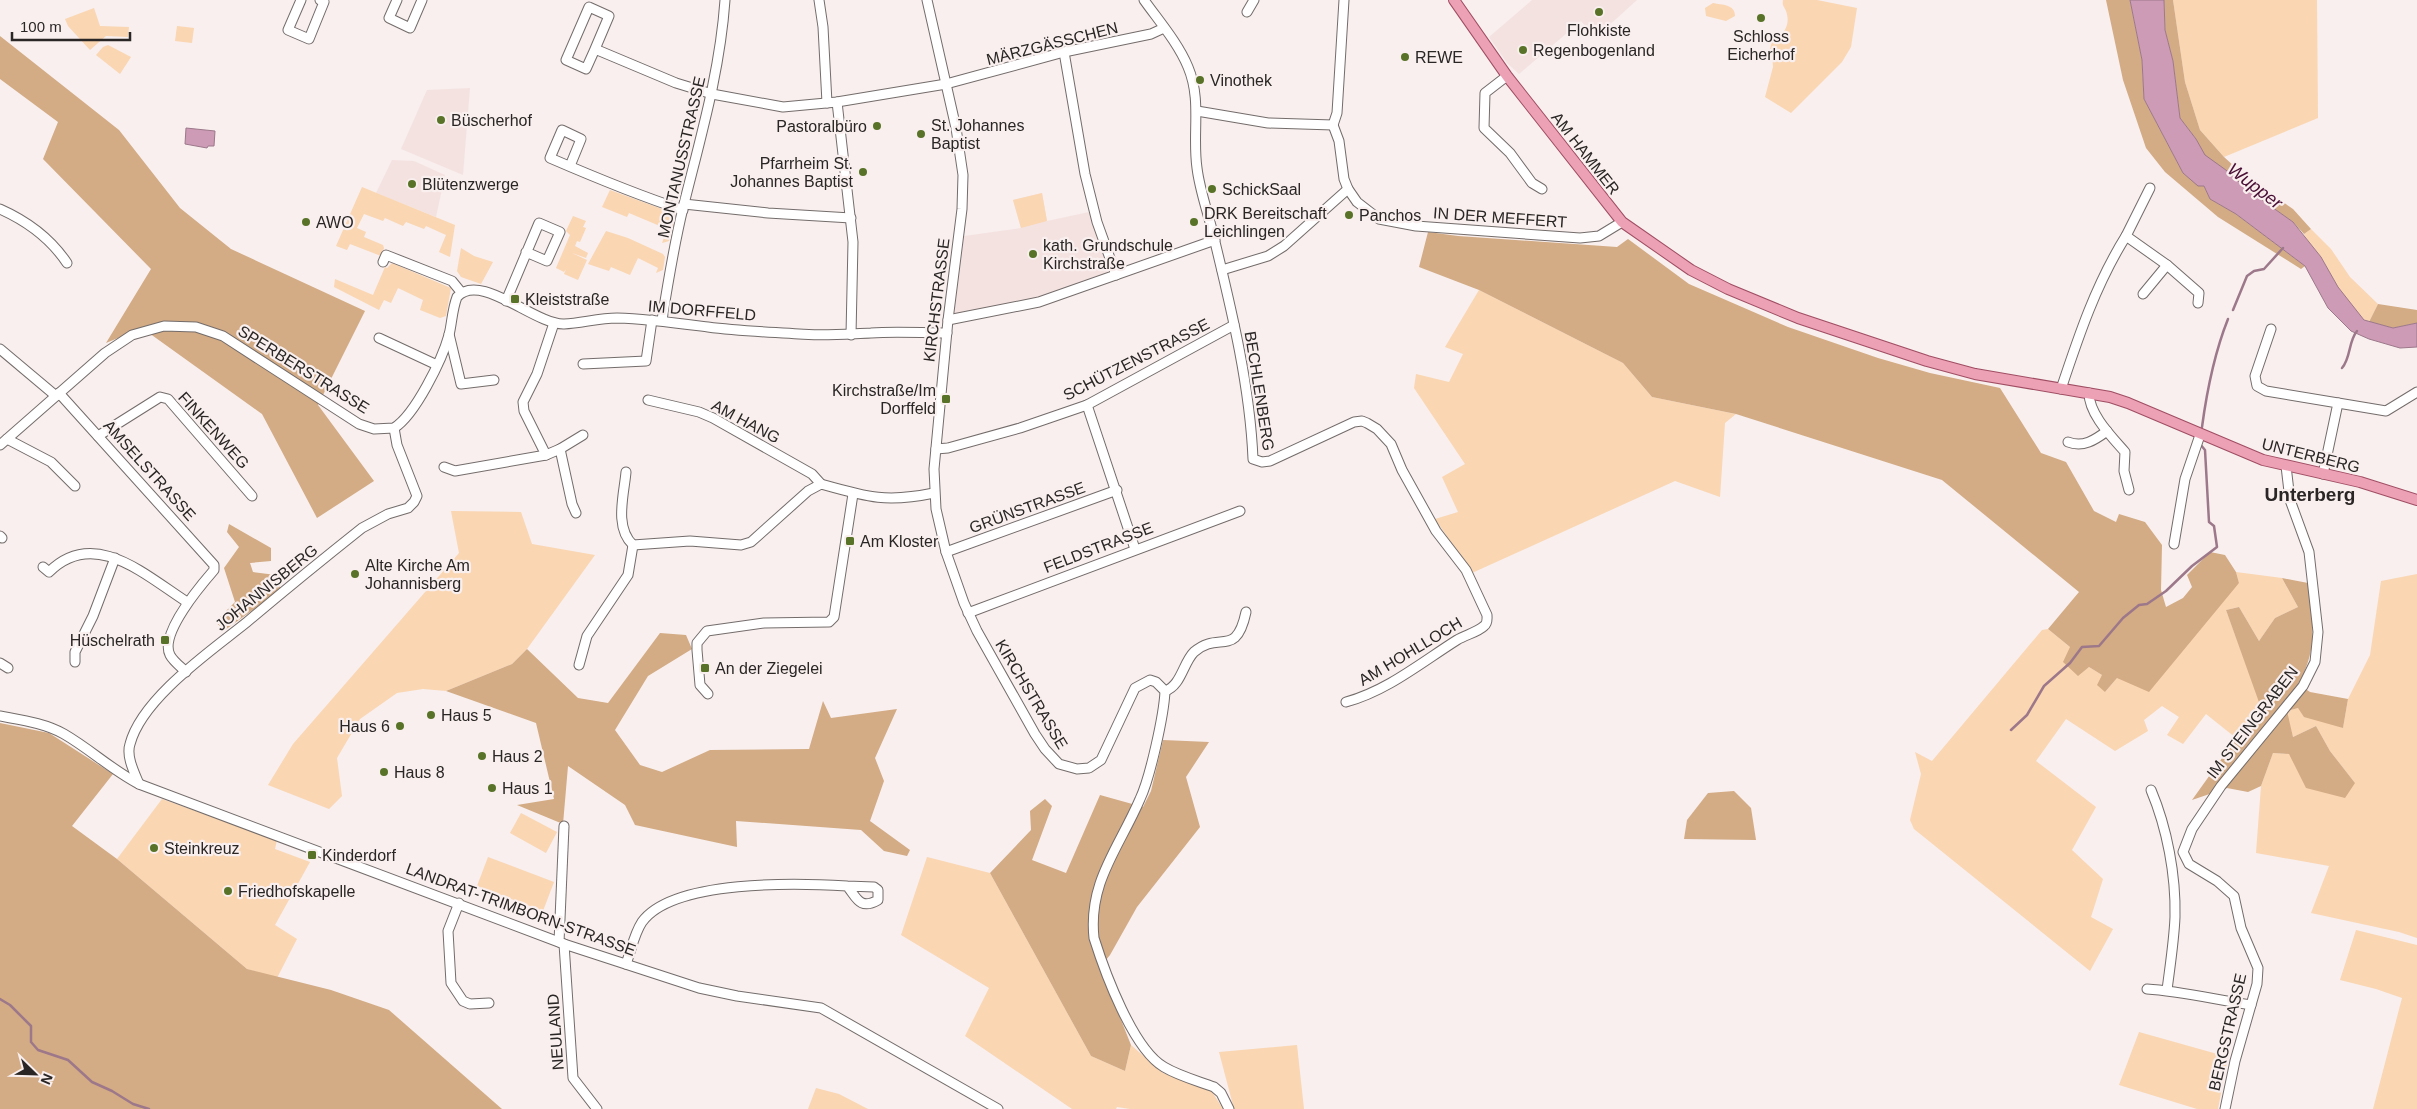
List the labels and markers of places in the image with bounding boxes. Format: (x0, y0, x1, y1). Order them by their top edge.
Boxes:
marker: Flohkiste (1593, 6, 1605, 18)
marker: Schloss Eicherhof (1755, 12, 1767, 24)
place label: Flohkiste (1567, 22, 1631, 39)
place label: Schloss Eicherhof (1727, 28, 1795, 63)
place label: Regenbogenland (1533, 42, 1655, 59)
marker: Regenbogenland (1517, 44, 1529, 56)
place label: REWE (1415, 49, 1463, 66)
marker: REWE (1399, 51, 1411, 63)
place label: Vinothek (1210, 72, 1273, 89)
marker: Vinothek (1194, 74, 1206, 86)
place label: Büscherhof (451, 112, 532, 129)
marker: Büscherhof (435, 114, 447, 126)
place label: St. Johannes Baptist (931, 117, 1024, 152)
place label: Pastoralbüro (776, 118, 867, 135)
marker: Pastoralbüro (871, 120, 883, 132)
marker: St. Johannes Baptist (915, 128, 927, 140)
place label: Pfarrheim St. Johannes Baptist (730, 155, 854, 190)
marker: Pfarrheim St. Johannes Baptist (857, 166, 869, 178)
place label: Blütenzwerge (422, 176, 519, 193)
marker: Blütenzwerge (406, 178, 418, 190)
place label: SchickSaal (1222, 181, 1301, 198)
marker: SchickSaal (1206, 183, 1218, 195)
place label: DRK Bereitschaft Leichlingen (1204, 205, 1327, 240)
place label: Panchos (1359, 207, 1421, 224)
marker: Panchos (1343, 209, 1355, 221)
place label: AWO (316, 214, 354, 231)
marker: AWO (300, 216, 312, 228)
marker: DRK Bereitschaft Leichlingen (1188, 216, 1200, 228)
place label: kath. Grundschule Kirchstraße (1043, 237, 1173, 272)
marker: kath. Grundschule Kirchstraße (1027, 248, 1039, 260)
place label: Kleiststraße (525, 291, 610, 308)
marker: Kleiststraße (509, 293, 521, 305)
place label: Kirchstraße/Im Dorffeld (832, 382, 936, 417)
marker: Kirchstraße/Im Dorffeld (940, 393, 952, 405)
place label: Am Kloster (860, 533, 939, 550)
marker: Am Kloster (844, 535, 856, 547)
place label: Alte Kirche Am Johannisberg (365, 557, 470, 592)
marker: Alte Kirche Am Johannisberg (349, 568, 361, 580)
place label: Hüschelrath (70, 632, 155, 649)
marker: Hüschelrath (159, 634, 171, 646)
place label: An der Ziegelei (715, 660, 823, 677)
marker: An der Ziegelei (699, 662, 711, 674)
place label: Haus 5 (441, 707, 492, 724)
marker: Haus 5 (425, 709, 437, 721)
place label: Haus 6 (339, 718, 390, 735)
marker: Haus 6 (394, 720, 406, 732)
place label: Haus 2 (492, 748, 543, 765)
marker: Haus 2 (476, 750, 488, 762)
place label: Haus 8 (394, 764, 445, 781)
marker: Haus 8 (378, 766, 390, 778)
place label: Haus 1 (502, 780, 553, 797)
marker: Haus 1 (486, 782, 498, 794)
place label: Steinkreuz (164, 840, 240, 857)
marker: Steinkreuz (148, 842, 160, 854)
place label: Kinderdorf (322, 847, 396, 864)
marker: Kinderdorf (306, 849, 318, 861)
place label: Friedhofskapelle (238, 883, 356, 900)
marker: Friedhofskapelle (222, 885, 234, 897)

